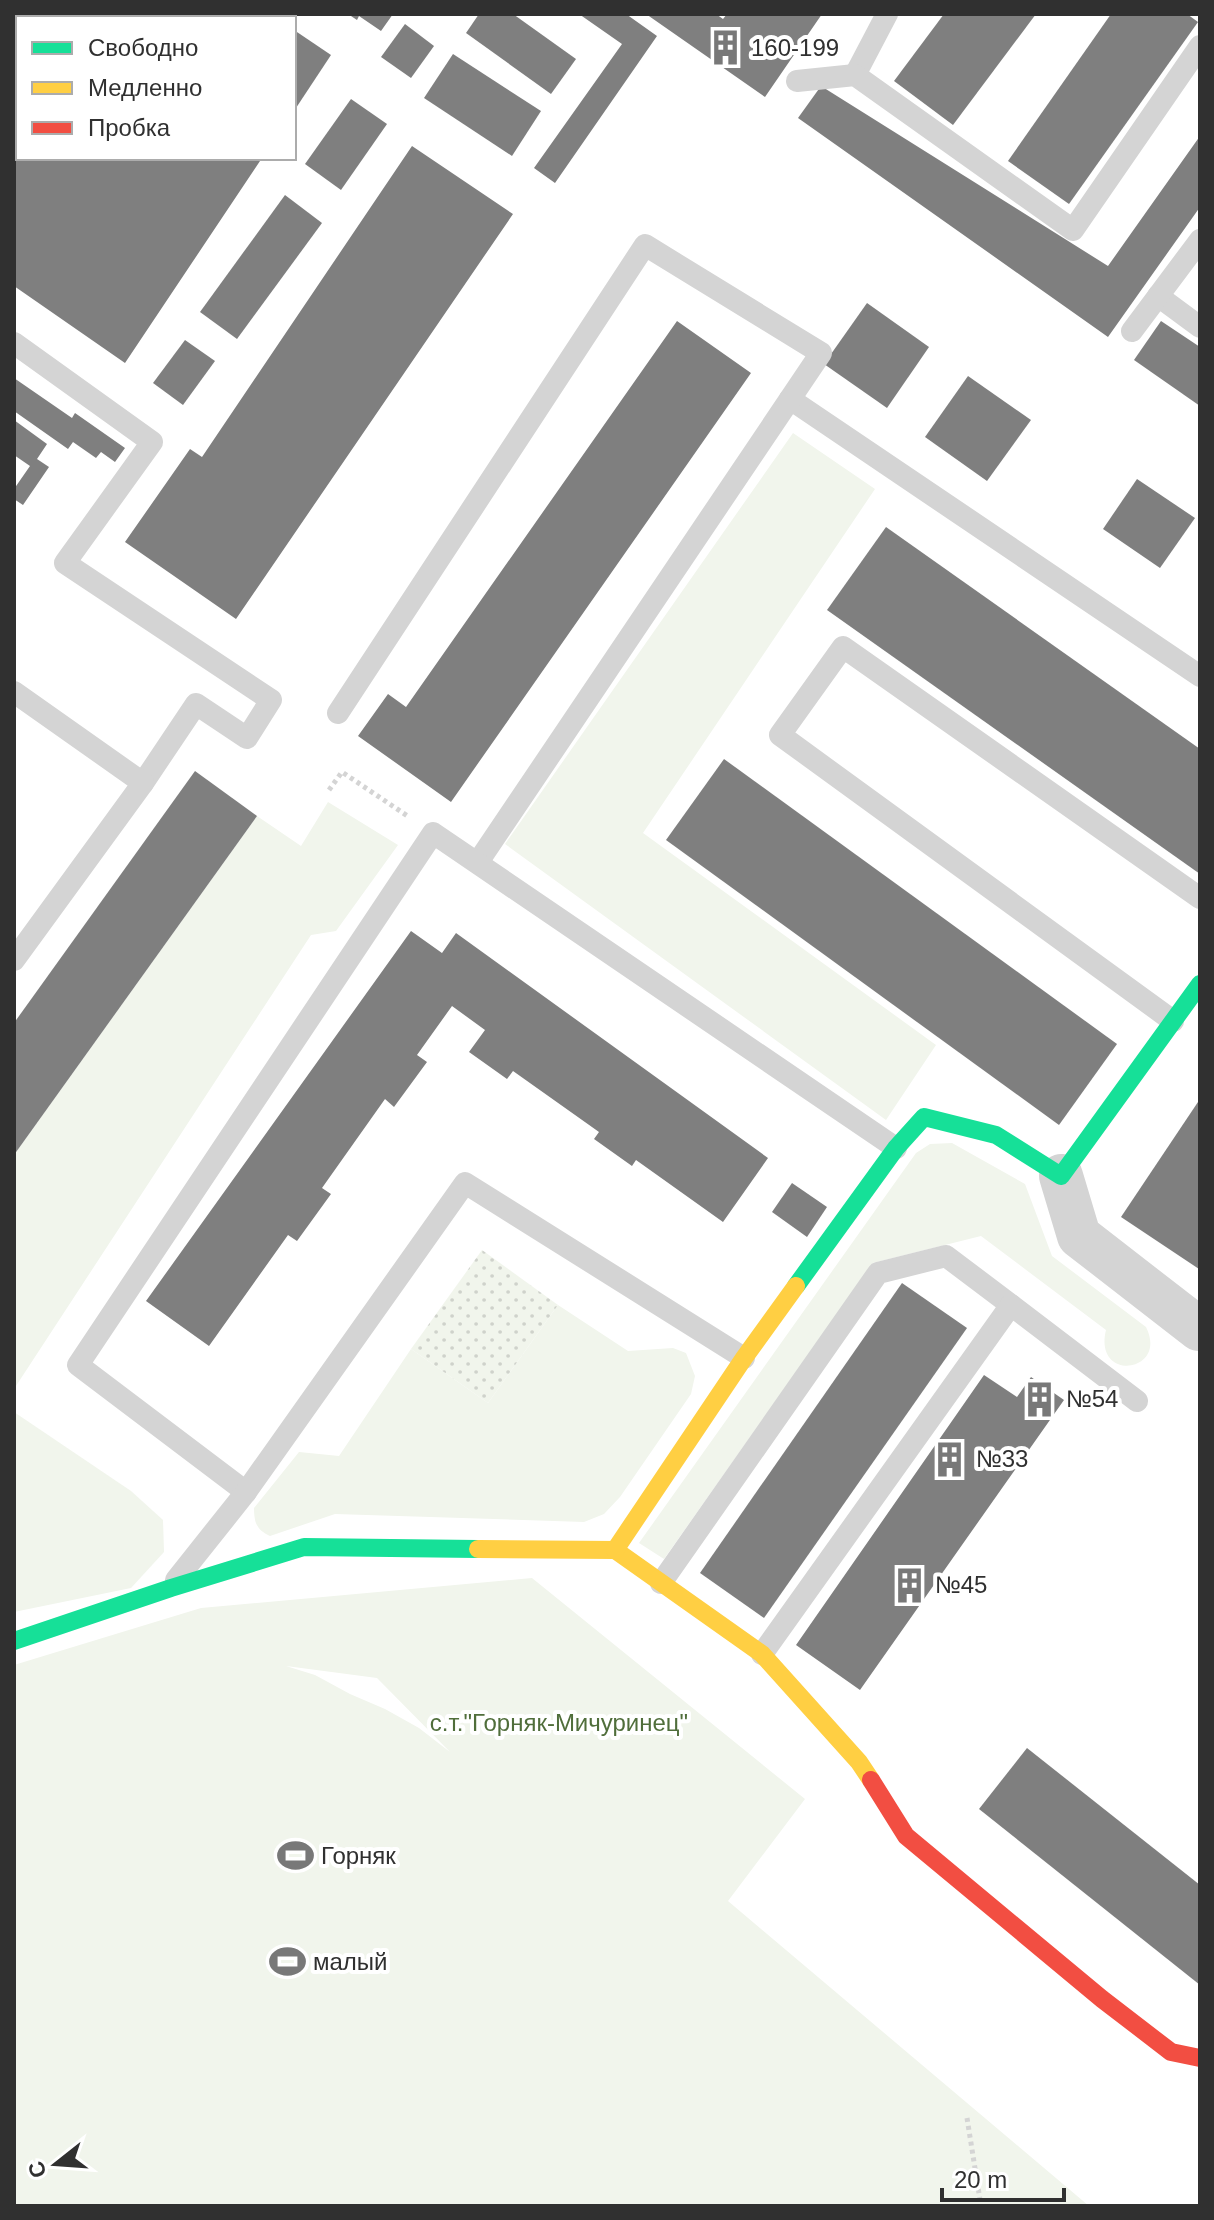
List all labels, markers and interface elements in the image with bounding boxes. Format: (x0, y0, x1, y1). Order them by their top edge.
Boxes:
legend (16, 16, 296, 160)
building icon: 160-199 (706, 29, 744, 67)
text: Свободно (88, 34, 198, 61)
place label: 160-199 (751, 34, 839, 61)
text: Медленно (88, 74, 202, 101)
text: Пробка (88, 114, 171, 141)
building icon: №54 (1021, 1380, 1059, 1418)
place label: №54 (1066, 1385, 1118, 1412)
building icon: №33 (931, 1440, 969, 1478)
place label: №33 (976, 1445, 1028, 1472)
building icon: №45 (890, 1566, 928, 1604)
place label: №45 (935, 1571, 987, 1598)
park label: с.т."Горняк-Мичуринец" (430, 1709, 688, 1736)
sports icon: Горняк (276, 1837, 314, 1875)
place label: Горняк (321, 1842, 396, 1869)
sports icon: малый (268, 1943, 306, 1981)
place label: малый (313, 1948, 388, 1975)
north arrow (16, 2124, 96, 2204)
scale bar (942, 2152, 1064, 2202)
text: С (23, 2158, 52, 2181)
text: 20 m (954, 2166, 1007, 2193)

